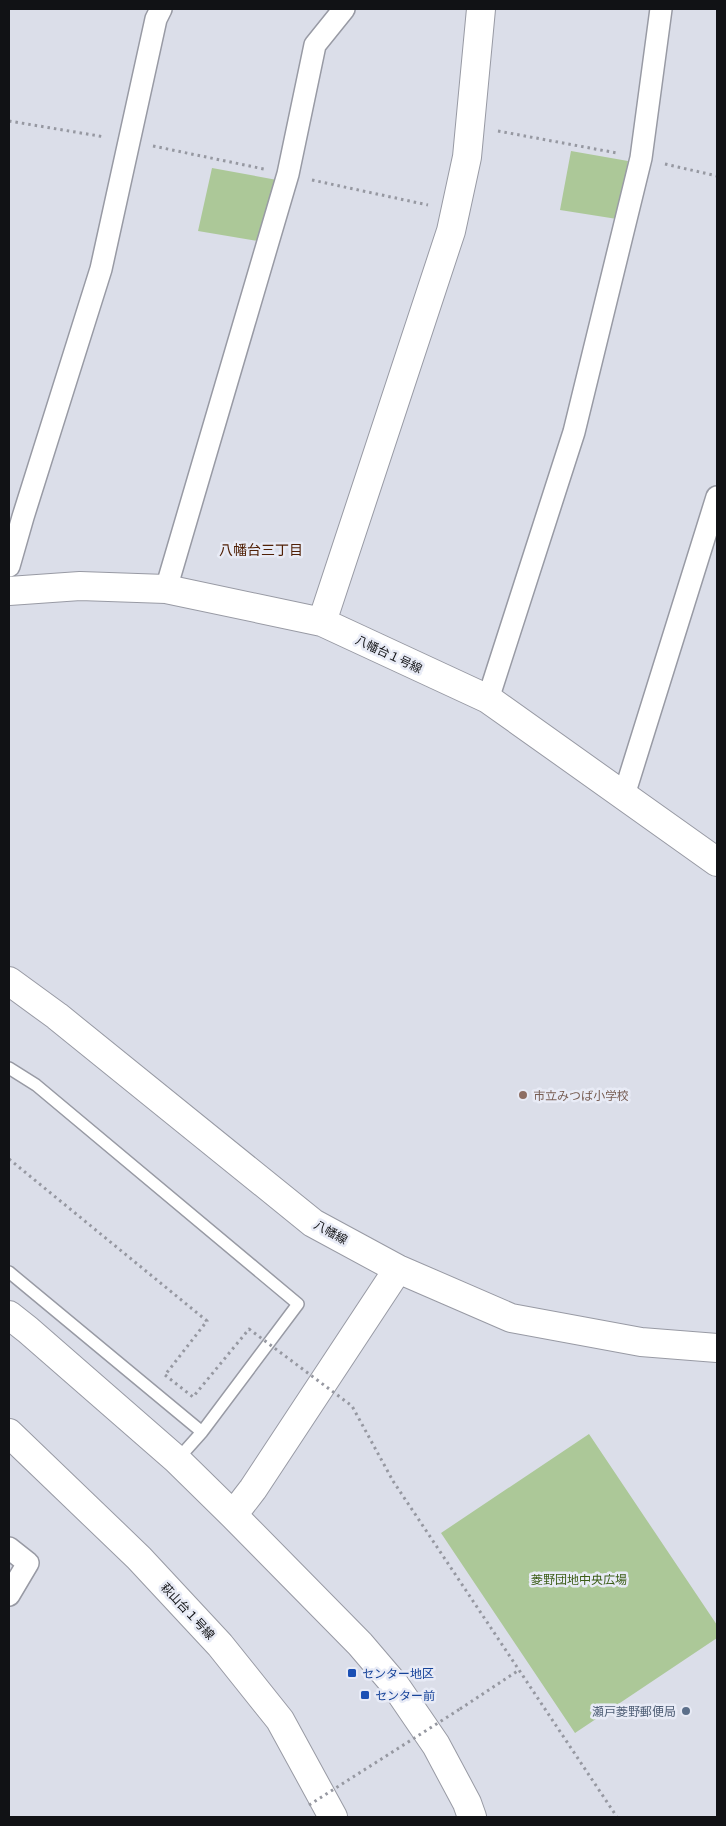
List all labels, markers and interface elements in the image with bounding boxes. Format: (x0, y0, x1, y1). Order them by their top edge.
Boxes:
district label: 八幡台三丁目 (219, 541, 303, 559)
street label: 八幡台１号線 (353, 632, 425, 676)
place label: 市立みつば小学校 (533, 1088, 629, 1103)
marker: 市立みつば小学校 (517, 1089, 529, 1101)
street label: 八幡線 (312, 1217, 350, 1247)
park label: 菱野団地中央広場 (531, 1572, 627, 1587)
street label: 萩山台１号線 (158, 1580, 218, 1642)
place label: センター地区 (362, 1666, 434, 1681)
marker: センター地区 (346, 1667, 358, 1679)
place label: センター前 (375, 1688, 435, 1703)
marker: センター前 (359, 1689, 371, 1701)
place label: 瀬戸菱野郵便局 (592, 1704, 676, 1719)
marker: 瀬戸菱野郵便局 (680, 1705, 692, 1717)

